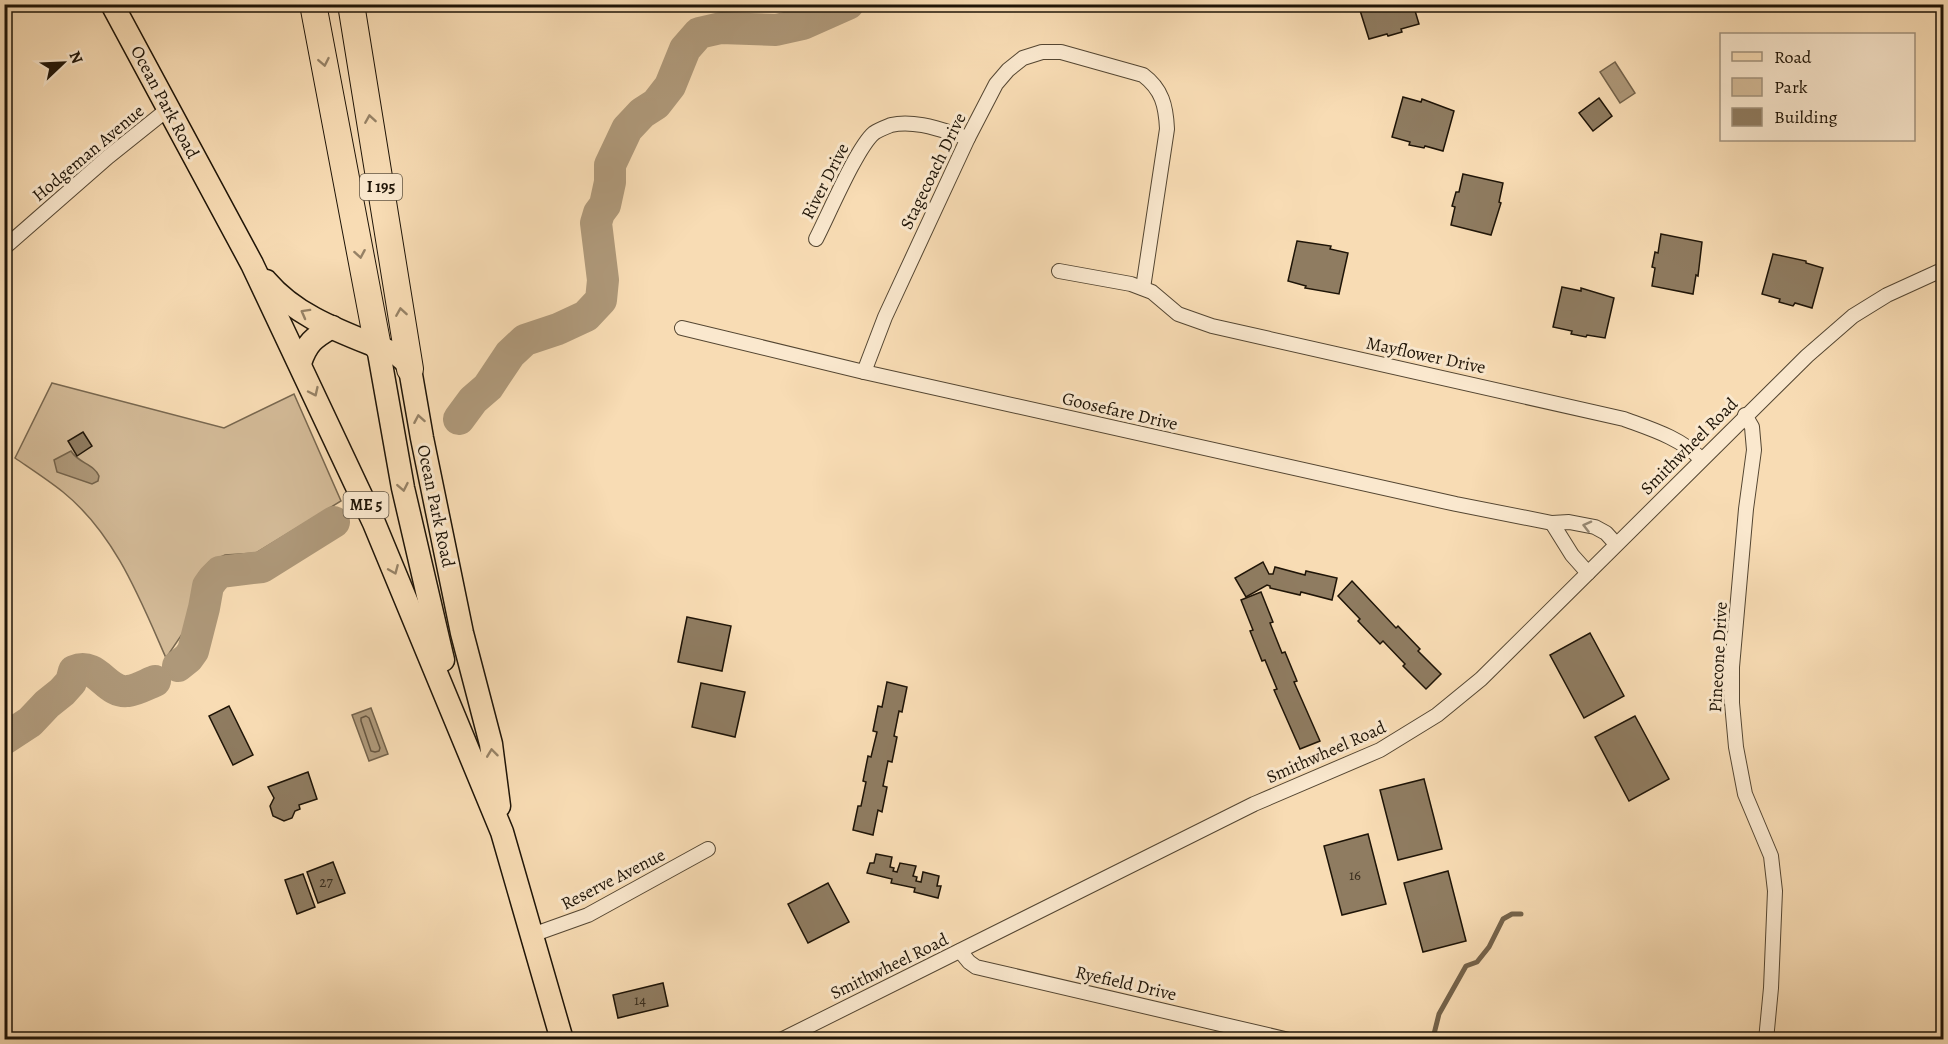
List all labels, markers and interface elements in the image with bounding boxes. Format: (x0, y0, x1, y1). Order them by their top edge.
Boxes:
north arrow (33, 33, 93, 93)
legend (1720, 33, 1915, 141)
street label: Ocean Park Road (125, 41, 205, 163)
text: Road (1774, 45, 1812, 69)
text: N (63, 48, 88, 68)
one-way arrow (317, 57, 330, 67)
text: Park (1774, 75, 1808, 99)
street label: Hodgeman Avenue (27, 99, 149, 207)
text: Building (1774, 105, 1838, 129)
street label: Stagecoach Drive (894, 109, 972, 233)
one-way arrow (364, 115, 376, 124)
street label: River Drive (796, 139, 854, 223)
road number: I 195 (360, 174, 402, 200)
one-way arrow (353, 248, 366, 258)
one-way arrow (395, 307, 407, 316)
one-way arrow (301, 309, 311, 320)
street label: Mayflower Drive (1364, 331, 1488, 379)
one-way arrow (306, 386, 318, 397)
street label: Goosefare Drive (1060, 386, 1180, 436)
street label: Smithwheel Road (1635, 392, 1743, 500)
one-way arrow (413, 414, 426, 424)
street label: Ocean Park Road (411, 443, 461, 570)
one-way arrow (396, 482, 409, 492)
road number: ME 5 (344, 492, 388, 518)
one-way arrow (1582, 520, 1592, 533)
one-way arrow (387, 564, 399, 575)
street label: Pinecone Drive (1703, 601, 1733, 713)
street label: Smithwheel Road (1262, 715, 1390, 789)
one-way arrow (487, 748, 499, 757)
street label: Reserve Avenue (557, 842, 669, 916)
house number: 16 (1349, 865, 1361, 885)
house number: 27 (319, 872, 333, 892)
street label: Smithwheel Road (826, 927, 952, 1005)
street label: Ryefield Drive (1073, 960, 1179, 1006)
house number: 14 (634, 990, 646, 1010)

